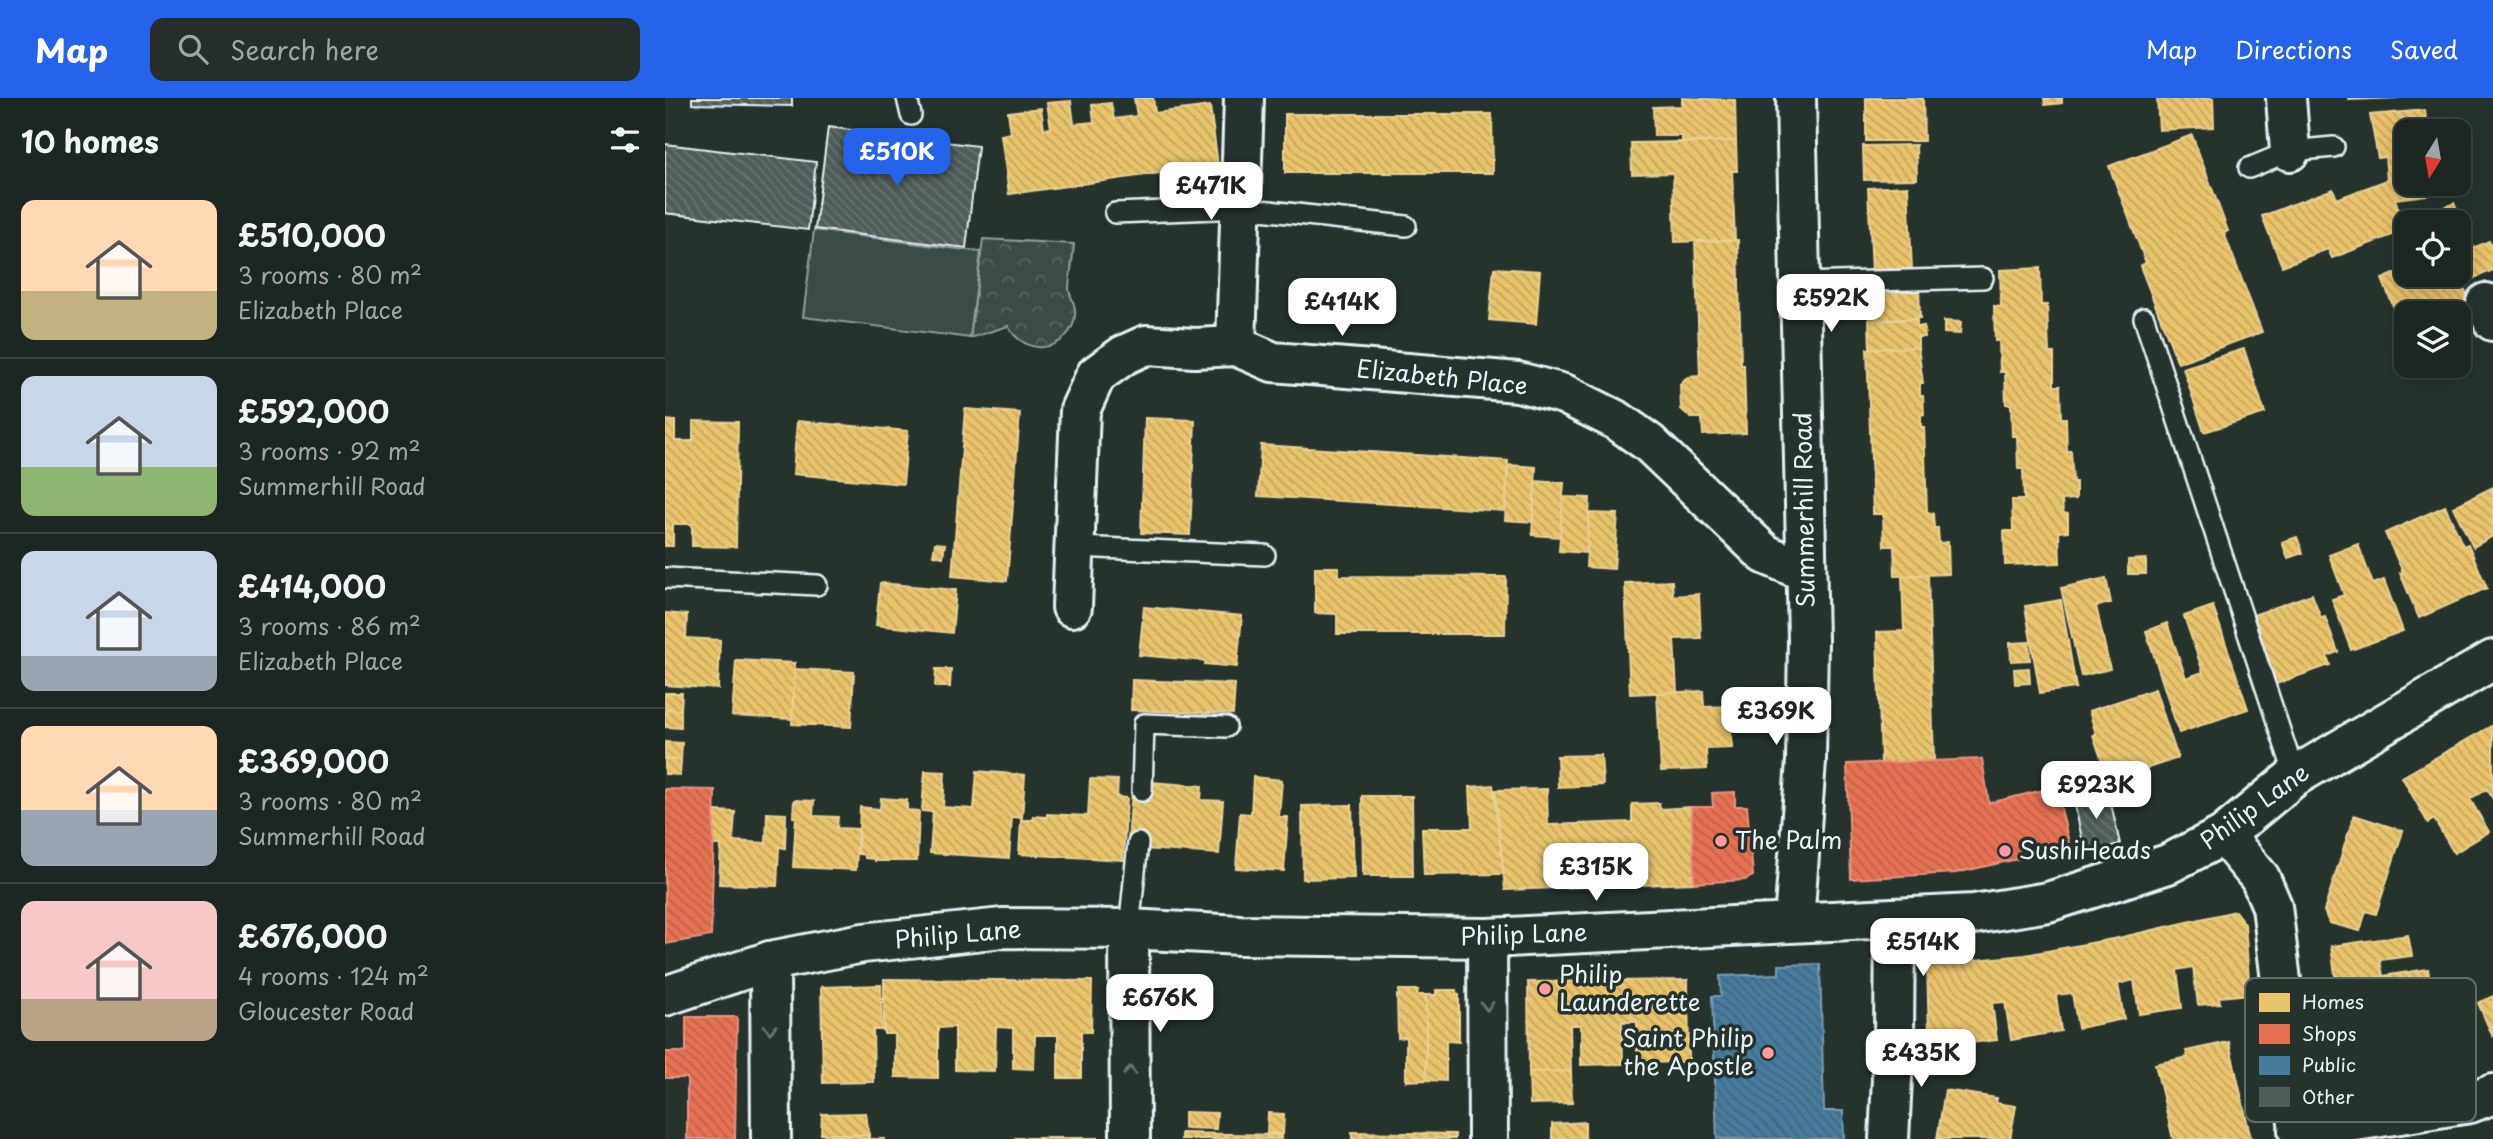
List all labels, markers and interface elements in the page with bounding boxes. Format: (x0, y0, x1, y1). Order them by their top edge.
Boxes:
search box (150, 18, 640, 81)
text: Map (35, 24, 108, 74)
icon: search (174, 30, 212, 68)
text: Search here (230, 30, 379, 69)
text: Map (2146, 31, 2197, 67)
text: Directions (2235, 31, 2352, 67)
text: Saved (2390, 31, 2458, 67)
text: 10 homes (21, 118, 159, 163)
north arrow (2394, 119, 2471, 196)
map controls (2394, 119, 2471, 378)
icon: filters (606, 121, 644, 159)
pin: £510K (848, 129, 946, 188)
text: £510K (859, 133, 935, 168)
pin: £471K (1162, 162, 1260, 222)
text: £471K (1176, 167, 1246, 202)
button: locate (2394, 210, 2471, 287)
text: £510,000 (238, 212, 386, 257)
icon: home (77, 228, 161, 312)
text: 3 rooms · 80 m² (238, 257, 422, 292)
pin: £592K (1782, 274, 1880, 334)
pin: £414K (1293, 278, 1391, 338)
text: £592K (1793, 279, 1869, 314)
text: £414K (1304, 283, 1380, 318)
text: Elizabeth Place (238, 292, 403, 327)
button: layers (2394, 301, 2471, 378)
street label: Elizabeth Place (1355, 349, 1530, 403)
text: £592,000 (238, 388, 389, 433)
icon: home (77, 404, 161, 488)
street label: Summerhill Road (1783, 412, 1823, 608)
text: 3 rooms · 92 m² (238, 433, 421, 468)
text: Summerhill Road (238, 468, 426, 503)
text: £414,000 (238, 563, 386, 608)
icon: home (77, 579, 161, 663)
text: 3 rooms · 86 m² (238, 608, 421, 643)
text: Elizabeth Place (238, 643, 403, 678)
pin: £369K (1727, 688, 1825, 747)
text: £369K (1737, 692, 1815, 727)
text: £369,000 (238, 738, 389, 783)
icon: home (77, 754, 161, 838)
street label: Philip Lane (2192, 754, 2316, 857)
pin: £923K (2047, 762, 2145, 821)
text: £923K (2057, 766, 2135, 801)
text: 3 rooms · 80 m² (238, 783, 422, 818)
text: Summerhill Road (238, 818, 426, 853)
place label: The Palm (1735, 821, 1842, 857)
place label: SushiHeads (2019, 831, 2151, 867)
marker: The Palm (1713, 833, 1729, 849)
marker: SushiHeads (1997, 843, 2013, 859)
pin: £315K (1547, 844, 1645, 903)
text: £315K (1559, 848, 1633, 883)
street label: Philip Lane (893, 910, 1023, 956)
text: £676,000 (238, 913, 387, 958)
street label: Philip Lane (1460, 913, 1588, 953)
pin: £514K (1874, 918, 1972, 978)
text: £514K (1886, 923, 1960, 958)
icon: home (77, 929, 161, 1013)
place label: Philip Launderette (1559, 955, 1701, 1019)
text: 4 rooms · 124 m² (238, 958, 429, 993)
pin: £676K (1111, 974, 1209, 1034)
legend (2245, 978, 2476, 1122)
text: £676K (1122, 979, 1198, 1014)
marker: Philip Launderette (1537, 981, 1553, 997)
text: Homes (2302, 987, 2364, 1015)
text: Gloucester Road (238, 993, 415, 1028)
one-way arrow (1479, 1001, 1495, 1012)
place label: Saint Philip the Apostle (1623, 1019, 1754, 1083)
text: Shops (2302, 1019, 2356, 1047)
one-way arrow (762, 1024, 778, 1035)
pin: £435K (1872, 1030, 1970, 1089)
text: £435K (1882, 1034, 1960, 1069)
marker: Saint Philip the Apostle (1760, 1045, 1776, 1061)
text: Public (2302, 1050, 2356, 1078)
one-way arrow (1122, 1065, 1138, 1076)
text: Other (2302, 1082, 2354, 1110)

